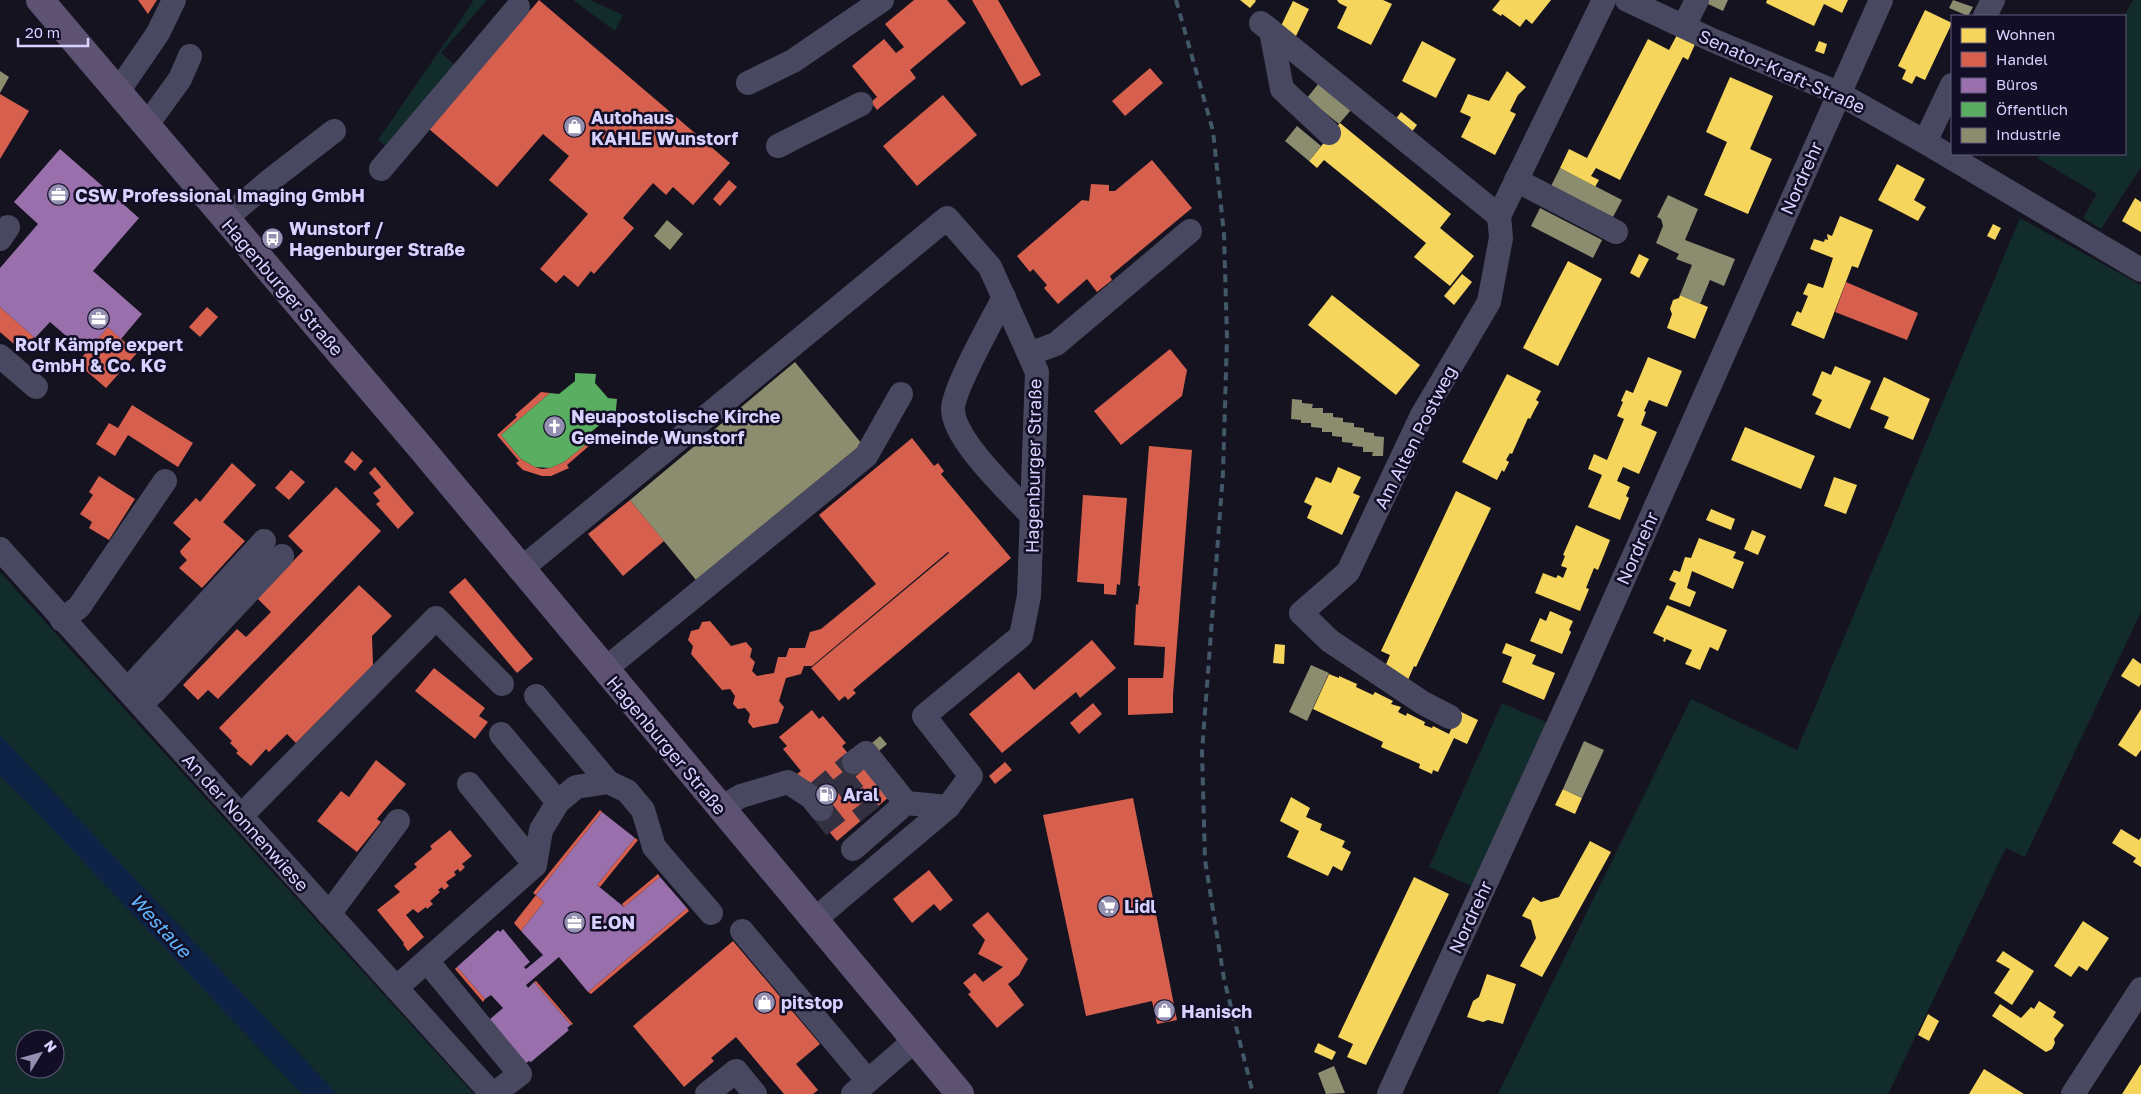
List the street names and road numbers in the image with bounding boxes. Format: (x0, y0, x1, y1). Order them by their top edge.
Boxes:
street label: Senator-Kraft-Straße (1695, 24, 1869, 118)
street label: Nordrehr (1775, 138, 1827, 218)
street label: Hagenburger Straße (217, 214, 349, 360)
street label: Am Alten Postweg (1369, 362, 1461, 512)
street label: Hagenburger Straße (1020, 379, 1046, 553)
street label: Nordrehr (1611, 508, 1663, 588)
street label: Hagenburger Straße (602, 671, 732, 819)
street label: An der Nonnenwiese (178, 748, 314, 896)
street label: Nordrehr (1444, 877, 1496, 957)

